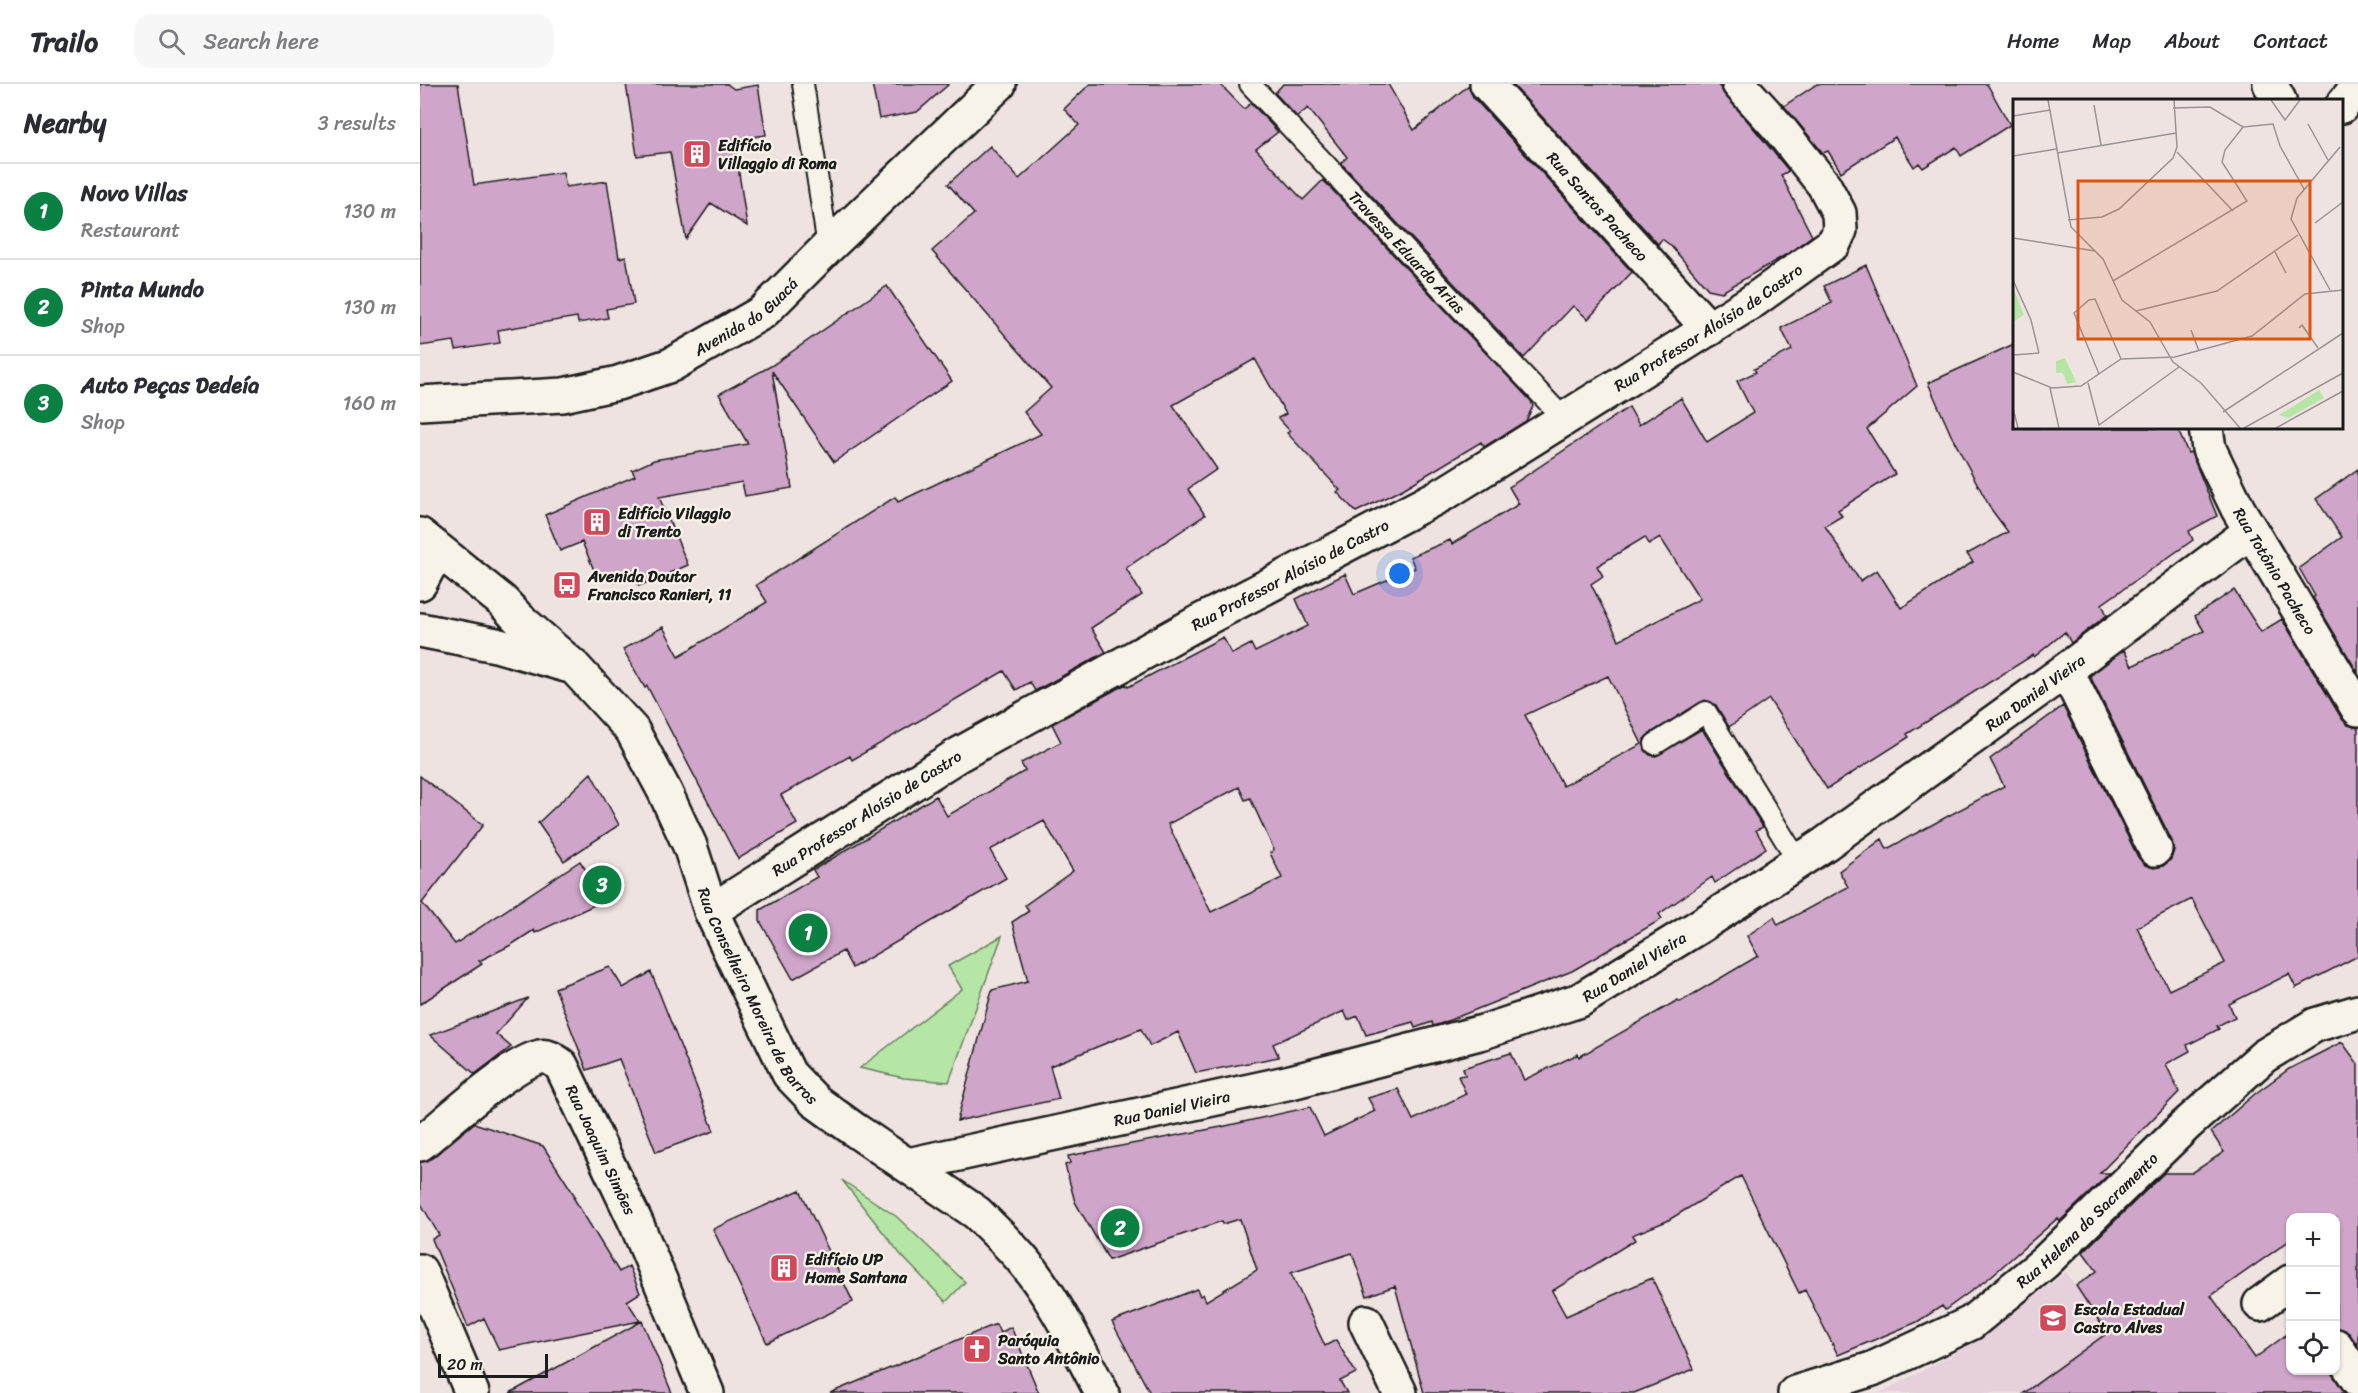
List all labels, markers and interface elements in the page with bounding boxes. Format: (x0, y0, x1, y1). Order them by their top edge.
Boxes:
search box (134, 14, 554, 68)
text: Trailo (30, 17, 98, 66)
text: Search here (203, 22, 319, 61)
text: Home (2007, 22, 2059, 60)
text: Map (2092, 22, 2131, 60)
text: About (2164, 22, 2221, 60)
text: Contact (2254, 22, 2328, 60)
icon: search (155, 25, 188, 58)
inset map (2013, 99, 2343, 429)
text: Nearby (24, 100, 106, 146)
text: 3 results (318, 106, 396, 141)
place label: Edifício Villaggio di Roma (718, 131, 837, 178)
building icon: Edifício Villaggio di Roma (681, 138, 713, 170)
street label: Rua Santos Pacheco (1540, 144, 1656, 268)
text: Novo Villas (81, 174, 187, 213)
street label: Travessa Eduardo Arias (1342, 183, 1473, 321)
text: 1 (39, 194, 48, 229)
text: 130 m (343, 194, 396, 229)
text: Restaurant (81, 213, 180, 248)
street label: Rua Professor Aloísio de Castro (1608, 255, 1809, 399)
text: Pinta Mundo (81, 270, 204, 309)
street label: Avenida do Guacá (687, 270, 805, 364)
text: 2 (38, 290, 49, 325)
text: 130 m (343, 290, 396, 325)
text: Shop (81, 309, 125, 344)
text: Auto Peças Dedeía (81, 366, 259, 405)
text: 3 (38, 386, 49, 421)
text: 160 m (343, 386, 396, 421)
text: Shop (81, 405, 125, 440)
place label: Edifício Vilaggio di Trento (618, 499, 732, 546)
street label: Rua Totônio Pacheco (2226, 501, 2325, 640)
building icon: Edifício Vilaggio di Trento (581, 506, 613, 538)
street label: Rua Professor Aloísio de Castro (1185, 510, 1394, 638)
your location (1385, 559, 1414, 588)
place label: Avenida Doutor Francisco Ranieri, 11 (587, 562, 732, 609)
bus stop icon: Avenida Doutor Francisco Ranieri, 11 (551, 569, 583, 601)
street label: Rua Daniel Vieira (1979, 646, 2092, 739)
street label: Rua Professor Aloísio de Castro (766, 742, 968, 884)
pin: 3 (582, 862, 621, 908)
street label: Rua Conselheiro Moreira de Barros (690, 884, 826, 1112)
pin: 1 (788, 910, 828, 956)
street label: Rua Daniel Vieira (1576, 923, 1692, 1010)
street label: Rua Joaquim Simões (558, 1079, 645, 1220)
street label: Rua Daniel Vieira (1111, 1081, 1233, 1135)
street label: Rua Helena do Sacramento (2009, 1145, 2165, 1295)
pin: 2 (1100, 1206, 1140, 1250)
map controls (2286, 1213, 2340, 1375)
button: + (2286, 1213, 2340, 1267)
place label: Edifício UP Home Santana (804, 1245, 908, 1292)
building icon: Edifício UP Home Santana (768, 1252, 800, 1284)
button: − (2286, 1267, 2340, 1321)
place label: Escola Estadual Castro Alves (2073, 1295, 2185, 1342)
school or university icon: Escola Estadual Castro Alves (2037, 1302, 2069, 1334)
button: locate (2286, 1321, 2340, 1375)
place label: Paróquia Santo Antônio (997, 1326, 1100, 1373)
church icon: Paróquia Santo Antônio (961, 1333, 993, 1365)
text: 20 m (447, 1350, 483, 1379)
scale bar (438, 1351, 548, 1378)

